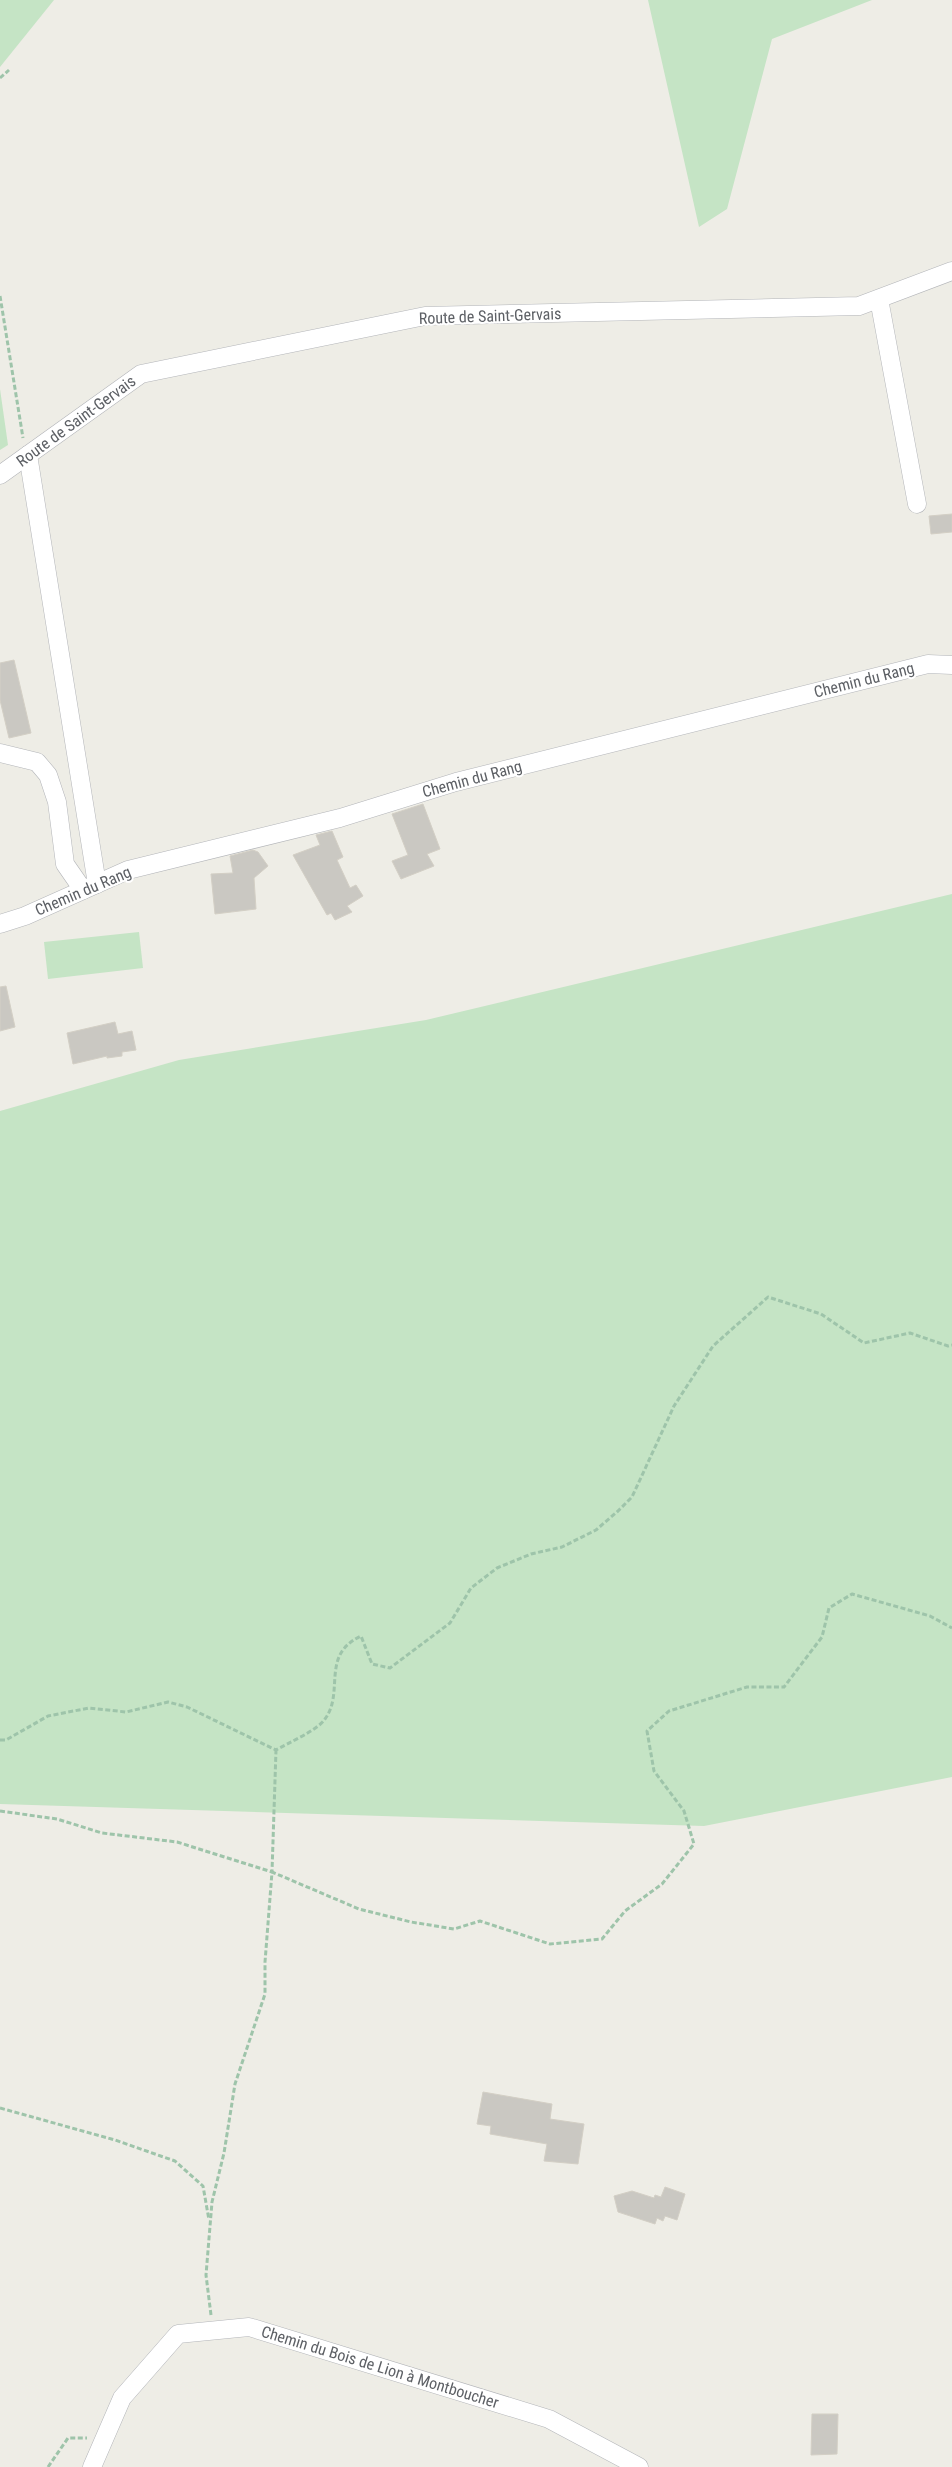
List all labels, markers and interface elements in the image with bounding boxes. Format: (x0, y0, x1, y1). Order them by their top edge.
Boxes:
street label: Route de Saint-Gervais (418, 304, 562, 328)
street label: Route de Saint-Gervais (13, 371, 139, 471)
street label: Chemin du Rang (812, 658, 916, 702)
street label: Chemin du Rang (420, 757, 524, 801)
street label: Chemin du Rang (32, 862, 134, 920)
street label: Chemin du Bois de Lion à Montboucher (259, 2322, 501, 2412)

